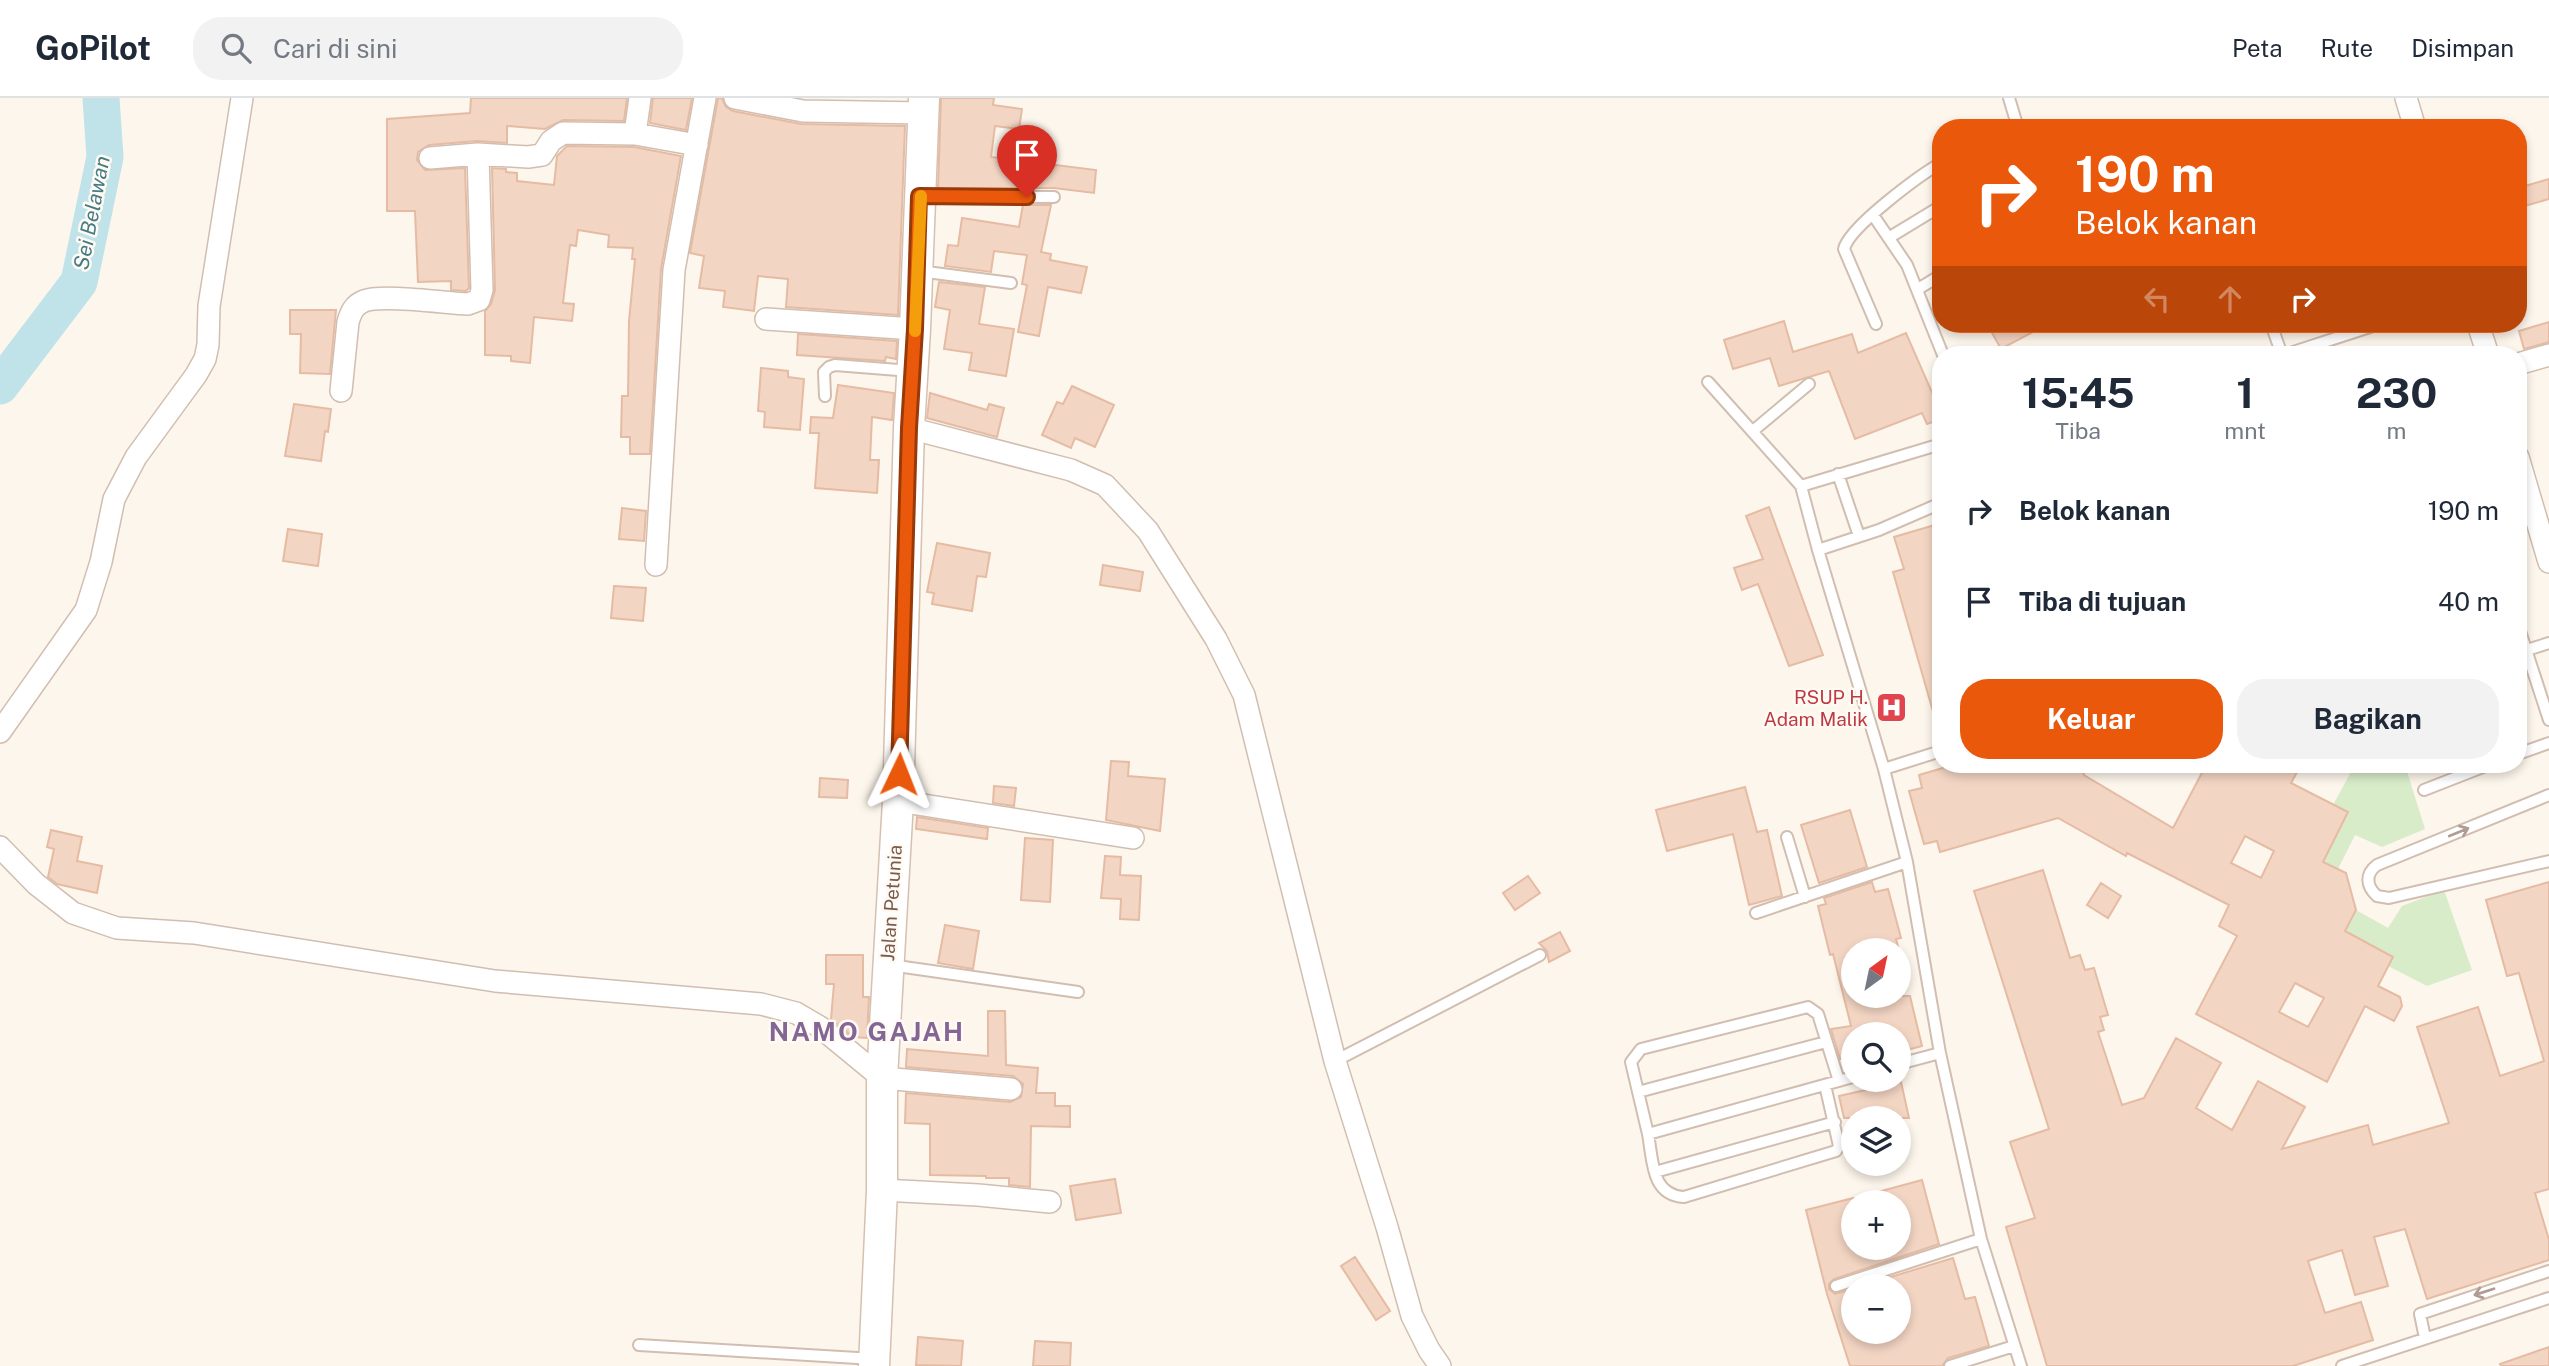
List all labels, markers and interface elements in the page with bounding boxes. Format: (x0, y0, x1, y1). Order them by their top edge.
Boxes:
search box (193, 17, 683, 80)
text: GoPilot (35, 29, 151, 67)
icon: search (217, 29, 255, 67)
text: Cari di sini (273, 33, 397, 64)
text: Peta (2232, 34, 2283, 62)
text: Rute (2321, 34, 2373, 62)
text: Disimpan (2411, 34, 2514, 62)
pin (997, 125, 1057, 197)
icon: arrive (1008, 136, 1046, 174)
text: 190 m (2075, 145, 2215, 203)
icon: right (1960, 147, 2051, 238)
water label: Sei Belawan (68, 154, 115, 272)
text: Belok kanan (2075, 204, 2257, 241)
icon: left (2138, 280, 2176, 318)
icon: ahead (2211, 280, 2249, 318)
icon: right (2284, 280, 2322, 318)
text: 15:45 (2022, 368, 2135, 417)
text: 1 (2236, 368, 2254, 417)
text: 230 (2356, 368, 2437, 417)
text: Tiba (2055, 417, 2101, 444)
text: mnt (2224, 417, 2266, 444)
text: m (2387, 417, 2406, 444)
icon: right (1960, 492, 1998, 530)
text: Belok kanan (2019, 495, 2170, 526)
text: 190 m (2428, 495, 2499, 526)
icon: arrive (1960, 583, 1998, 621)
text: Tiba di tujuan (2019, 586, 2186, 617)
text: 40 m (2438, 586, 2499, 617)
button: Keluar (1960, 679, 2223, 759)
button: Bagikan (2237, 679, 2499, 759)
place label: RSUP H. Adam Malik (1763, 686, 1868, 730)
hospital icon: RSUP H. Adam Malik (1874, 691, 1908, 725)
position arrow (862, 737, 936, 811)
one-way arrow (2447, 824, 2469, 837)
street label: Jalan Petunia (876, 844, 906, 962)
north arrow (1841, 938, 1911, 1008)
map controls (1841, 938, 1911, 1344)
district label: NAMO GAJAH (769, 1016, 965, 1047)
button: search (1841, 1022, 1911, 1092)
button: layers (1841, 1106, 1911, 1176)
button: + (1841, 1190, 1911, 1260)
button: − (1841, 1274, 1911, 1344)
one-way arrow (2474, 1287, 2496, 1299)

